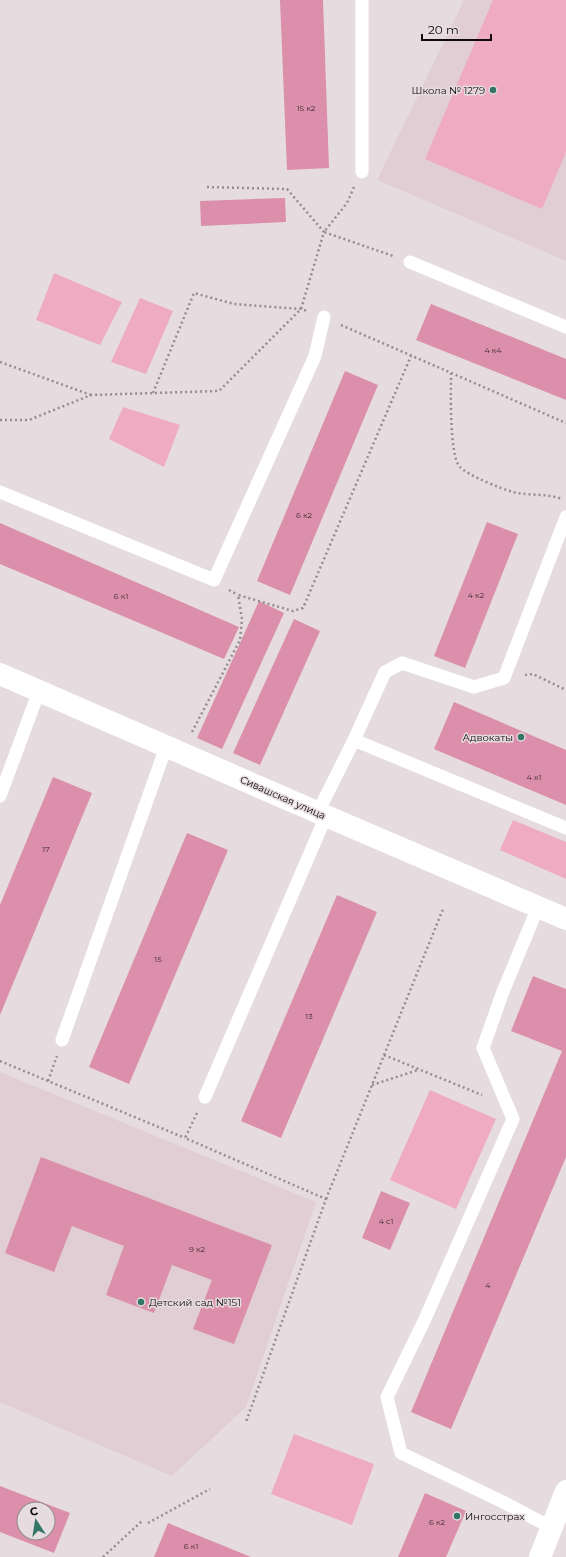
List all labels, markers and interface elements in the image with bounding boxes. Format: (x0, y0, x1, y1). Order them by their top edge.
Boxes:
scale bar (422, 16, 491, 42)
text: 20 m (428, 22, 459, 37)
place label: Школа № 1279 (411, 84, 485, 97)
marker: Школа № 1279 (488, 85, 498, 95)
house number: 15 к2 (297, 103, 316, 113)
house number: 4 к4 (484, 345, 502, 355)
house number: 6 к2 (296, 510, 313, 520)
house number: 4 к2 (468, 590, 485, 600)
house number: 6 к1 (114, 591, 128, 601)
place label: Адвокаты (462, 731, 513, 744)
marker: Адвокаты (516, 732, 526, 742)
house number: 4 к1 (527, 772, 541, 782)
street label: Сивашская улица (238, 773, 328, 822)
house number: 17 (42, 844, 50, 854)
house number: 15 (154, 954, 162, 964)
house number: 13 (305, 1011, 313, 1021)
house number: 4 с1 (379, 1216, 393, 1226)
house number: 9 к2 (189, 1244, 206, 1254)
house number: 4 (485, 1280, 491, 1290)
place label: Детский сад №151 (149, 1296, 241, 1309)
marker: Детский сад №151 (136, 1297, 146, 1307)
north arrow (16, 1501, 56, 1541)
text: С (29, 1504, 39, 1519)
place label: Ингосстрах (465, 1510, 525, 1523)
marker: Ингосстрах (452, 1511, 462, 1521)
house number: 6 к2 (429, 1517, 446, 1527)
house number: 6 к1 (184, 1541, 198, 1551)

